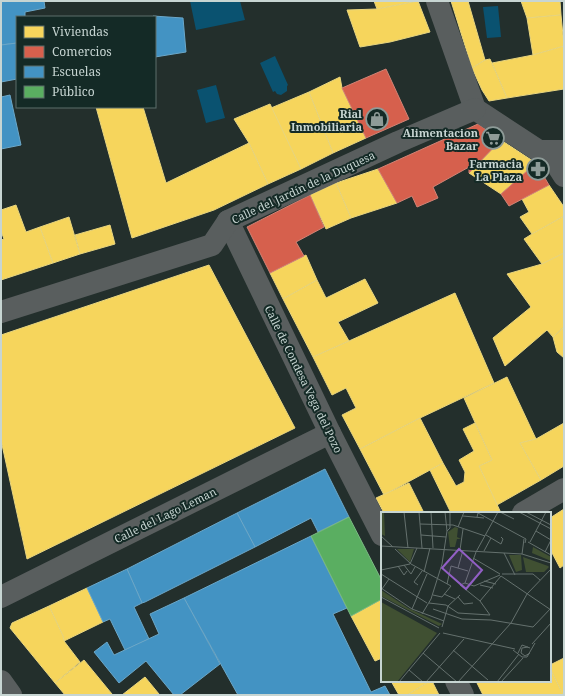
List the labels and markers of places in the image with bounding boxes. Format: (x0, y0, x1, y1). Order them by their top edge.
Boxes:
place label: Rial Inmobiliaria (291, 106, 362, 134)
shop icon: Rial Inmobiliaria (364, 106, 390, 132)
place label: Alimentacion Bazar (403, 125, 479, 153)
supermarket icon: Alimentacion Bazar (480, 125, 506, 151)
place label: Farmacia La Plaza (470, 156, 522, 184)
pharmacy icon: Farmacia La Plaza (525, 156, 551, 182)

